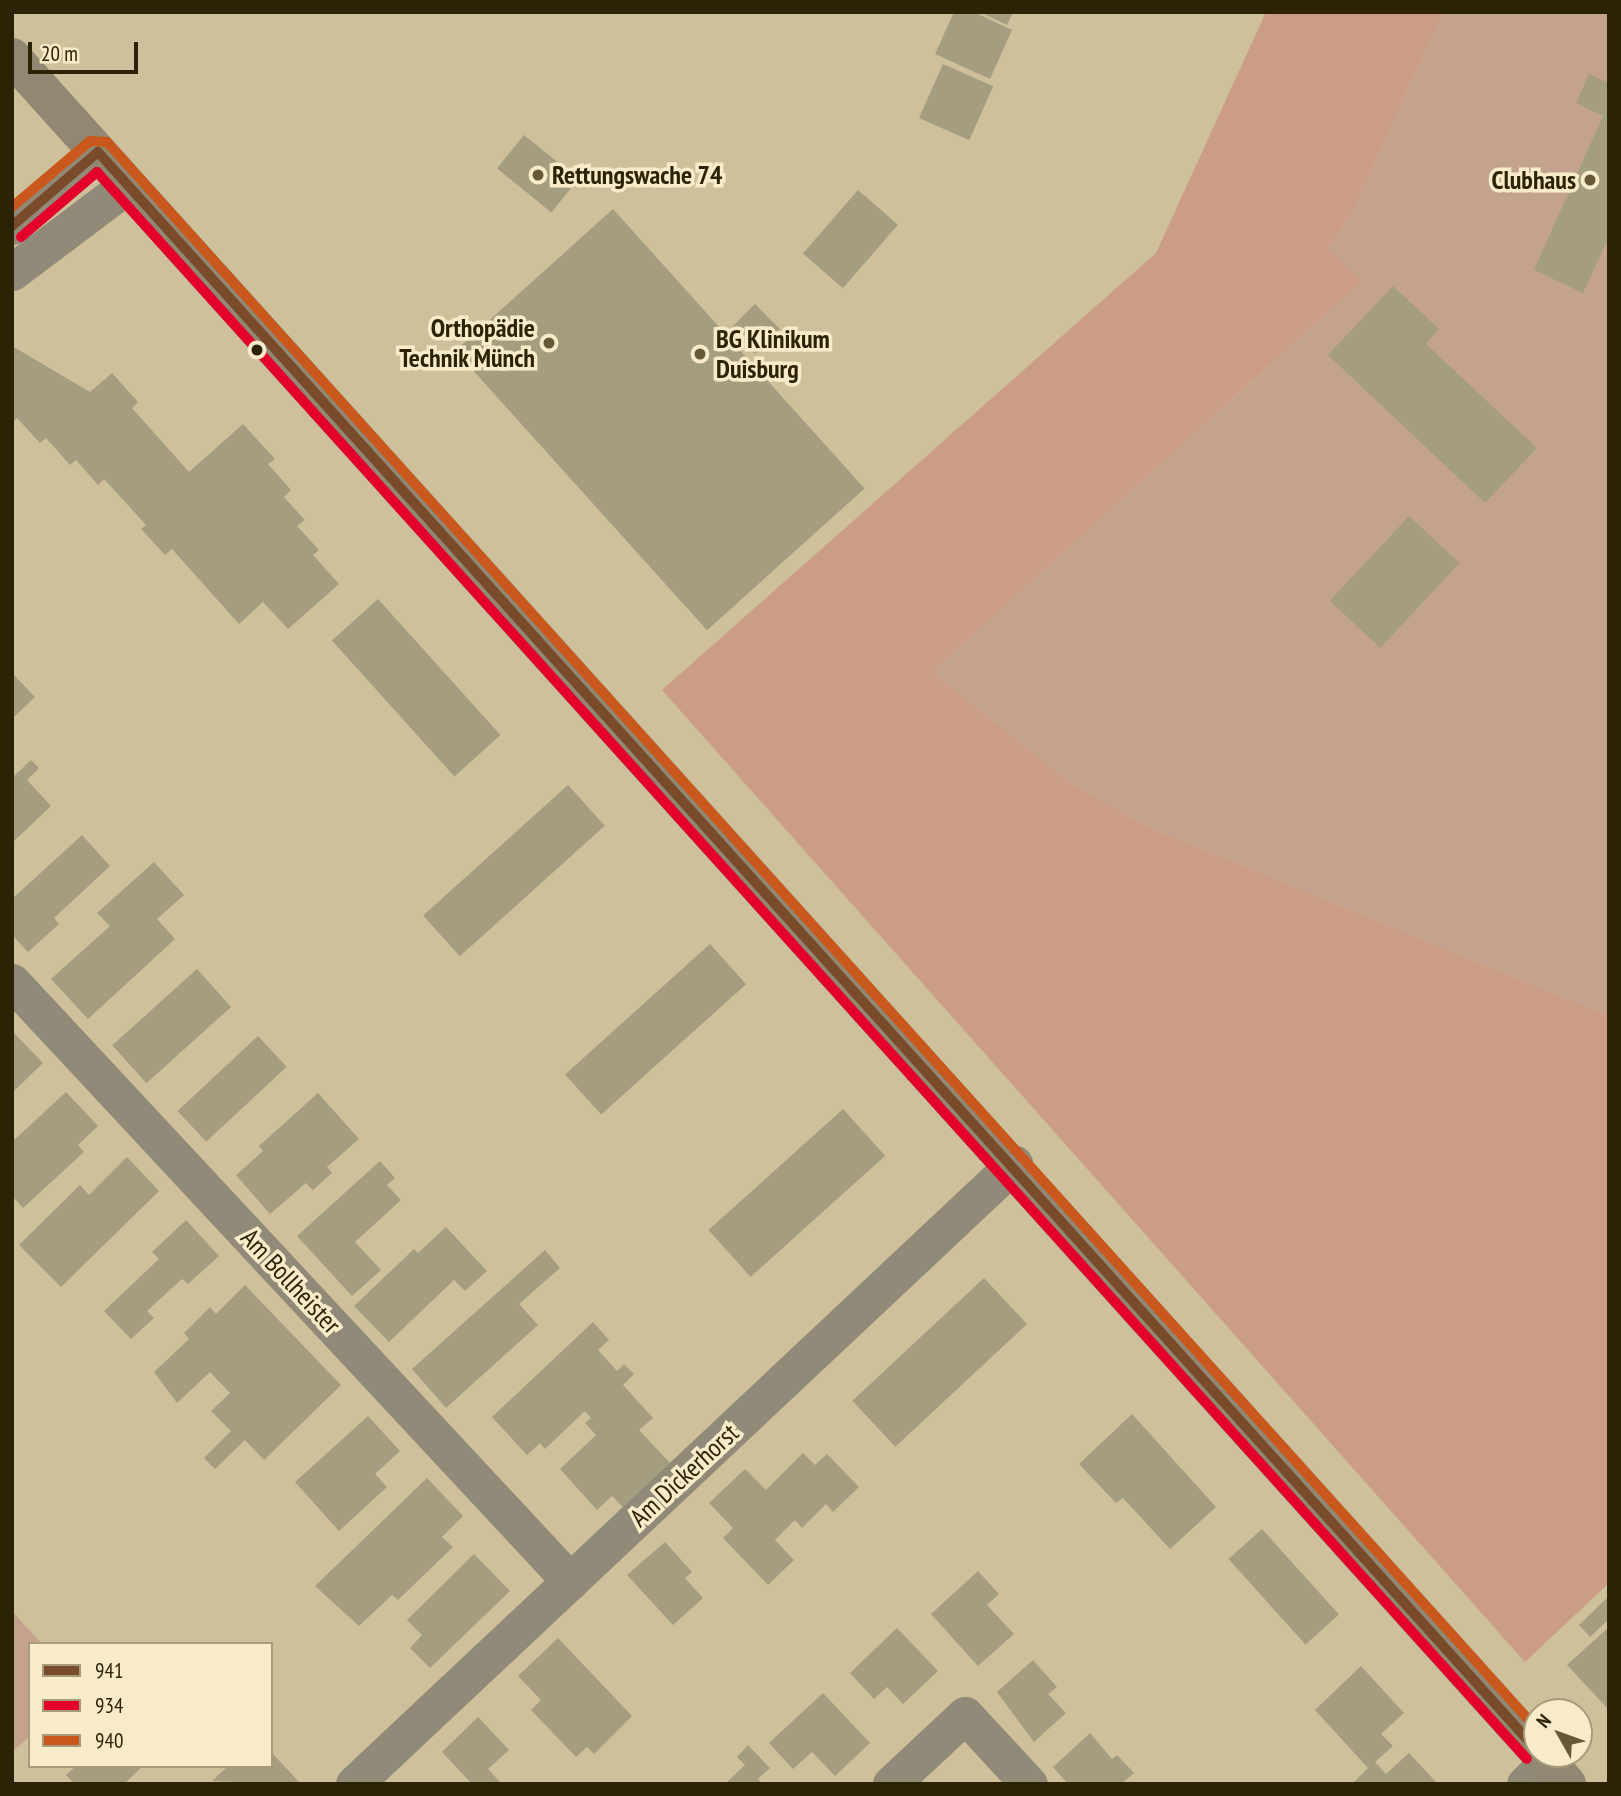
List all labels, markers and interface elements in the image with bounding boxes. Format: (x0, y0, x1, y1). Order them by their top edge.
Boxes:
scale bar (32, 28, 142, 72)
text: 20 m (41, 40, 78, 67)
place label: Rettungswache 74 (552, 159, 722, 191)
place label: Clubhaus (1492, 164, 1576, 196)
marker: Rettungswache 74 (530, 167, 546, 183)
marker: Clubhaus (1582, 172, 1598, 188)
place label: Orthopädie Technik Münch (399, 312, 535, 374)
place label: BG Klinikum Duisburg (716, 323, 830, 384)
marker: Orthopädie Technik Münch (541, 335, 557, 351)
unlabelled marker (250, 343, 264, 357)
marker: BG Klinikum Duisburg (690, 344, 710, 364)
street label: Am Bollheister (235, 1222, 347, 1340)
street label: Am Dickerhorst (623, 1417, 745, 1533)
legend (28, 1642, 273, 1768)
text: 941 (95, 1657, 123, 1684)
text: 934 (95, 1692, 123, 1719)
north arrow (1523, 1698, 1593, 1768)
text: N (1531, 1709, 1556, 1732)
text: 940 (95, 1727, 123, 1754)

